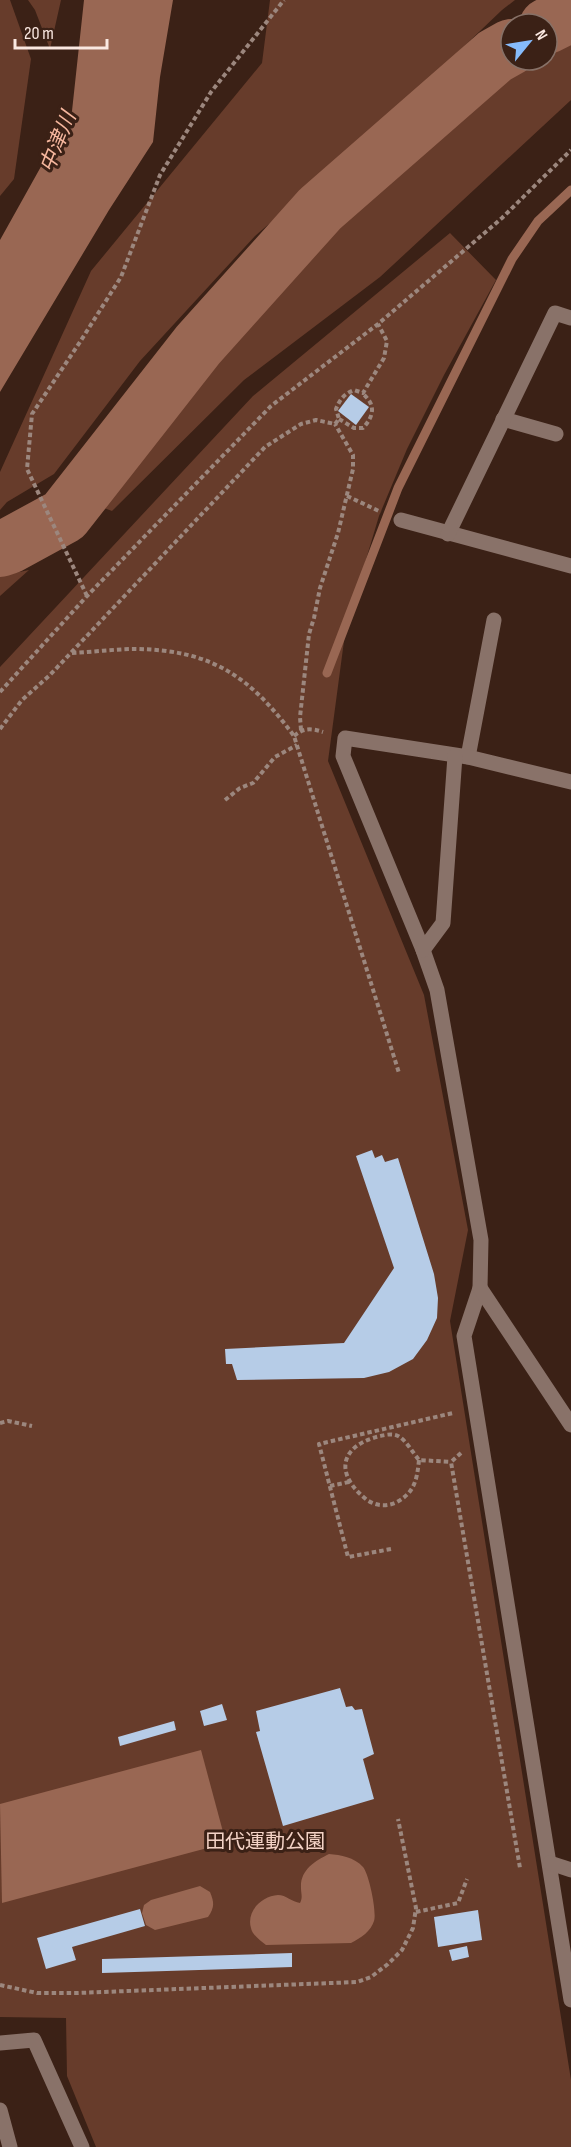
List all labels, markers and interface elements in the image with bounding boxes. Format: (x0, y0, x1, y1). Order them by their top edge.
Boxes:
scale bar (15, 12, 106, 50)
north arrow (499, 12, 559, 72)
text: 20 m (24, 23, 54, 44)
text: N (530, 27, 551, 44)
water label: 中津川 (35, 106, 82, 176)
park label: 田代運動公園 (205, 1830, 325, 1854)

